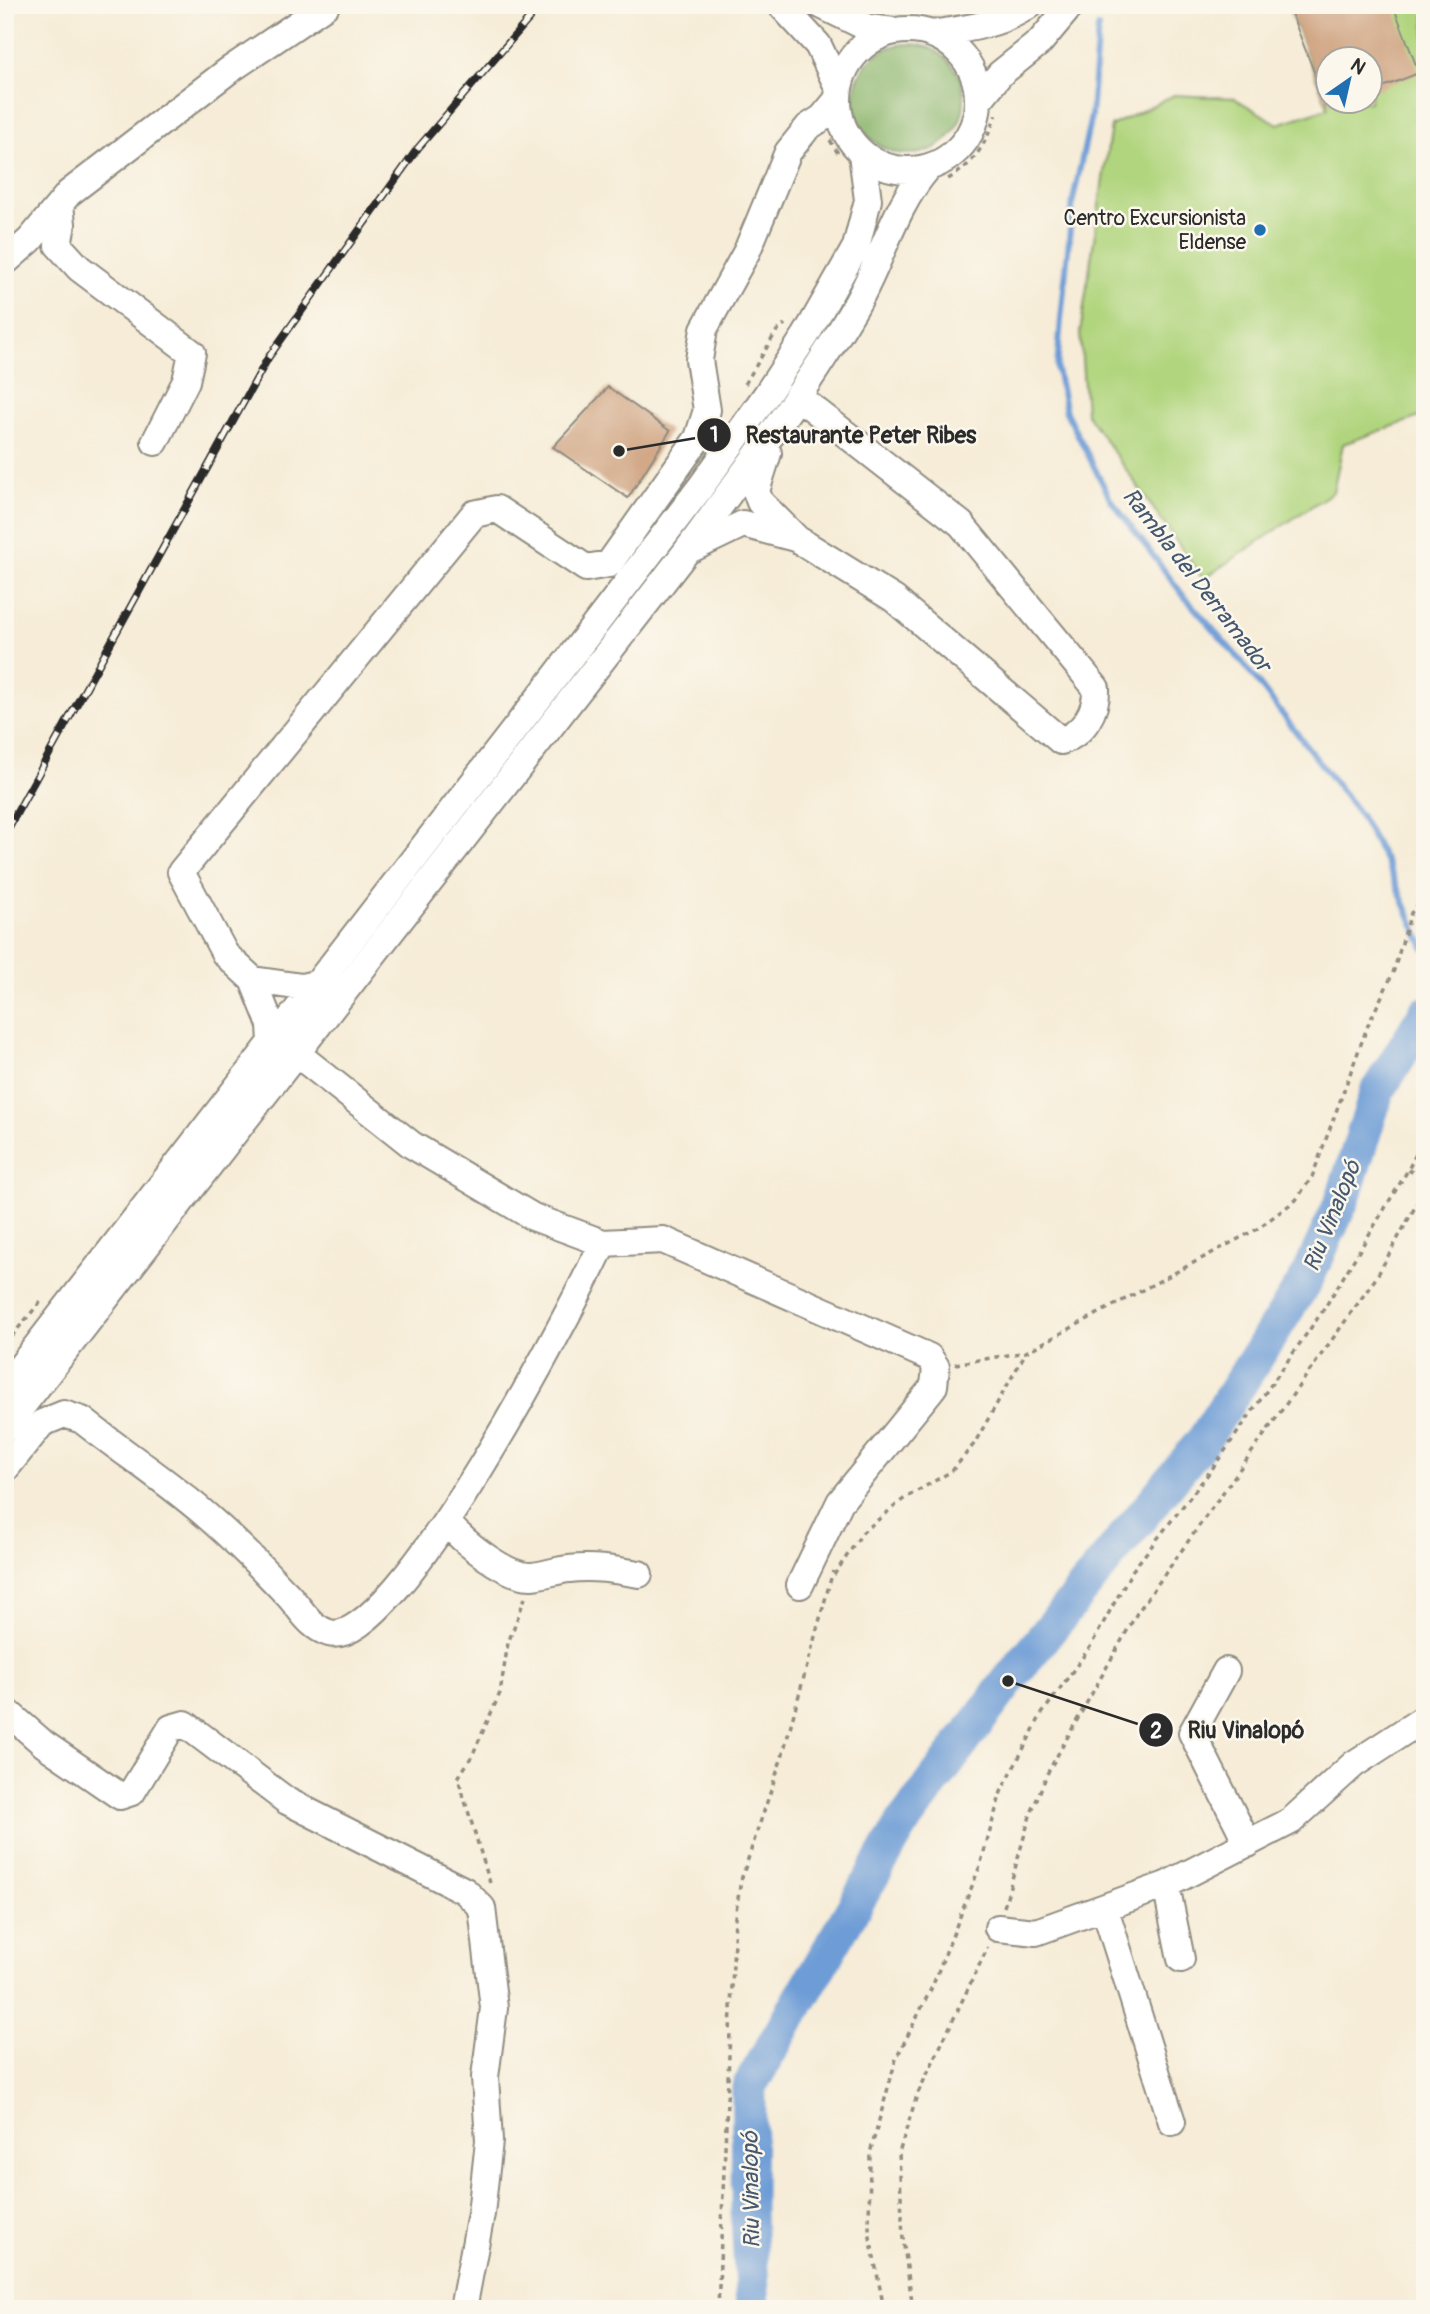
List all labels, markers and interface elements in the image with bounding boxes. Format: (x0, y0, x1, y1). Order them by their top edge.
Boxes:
north arrow (1314, 46, 1384, 116)
text: N (1346, 53, 1370, 80)
place label: Centro Excursionista Eldense (1064, 205, 1247, 256)
marker: Centro Excursionista Eldense (1252, 222, 1268, 238)
callout: Restaurante Peter Ribes (697, 413, 990, 457)
text: Restaurante Peter Ribes (746, 421, 977, 450)
text: 1 (710, 422, 718, 449)
water label: Rambla del Derramador (1116, 482, 1280, 680)
water label: Riu Vinalopó (1297, 1155, 1368, 1276)
callout: Riu Vinalopó (1139, 1708, 1319, 1752)
text: Riu Vinalopó (1188, 1716, 1305, 1745)
text: 2 (1150, 1718, 1162, 1745)
water label: Riu Vinalopó (735, 2130, 767, 2249)

